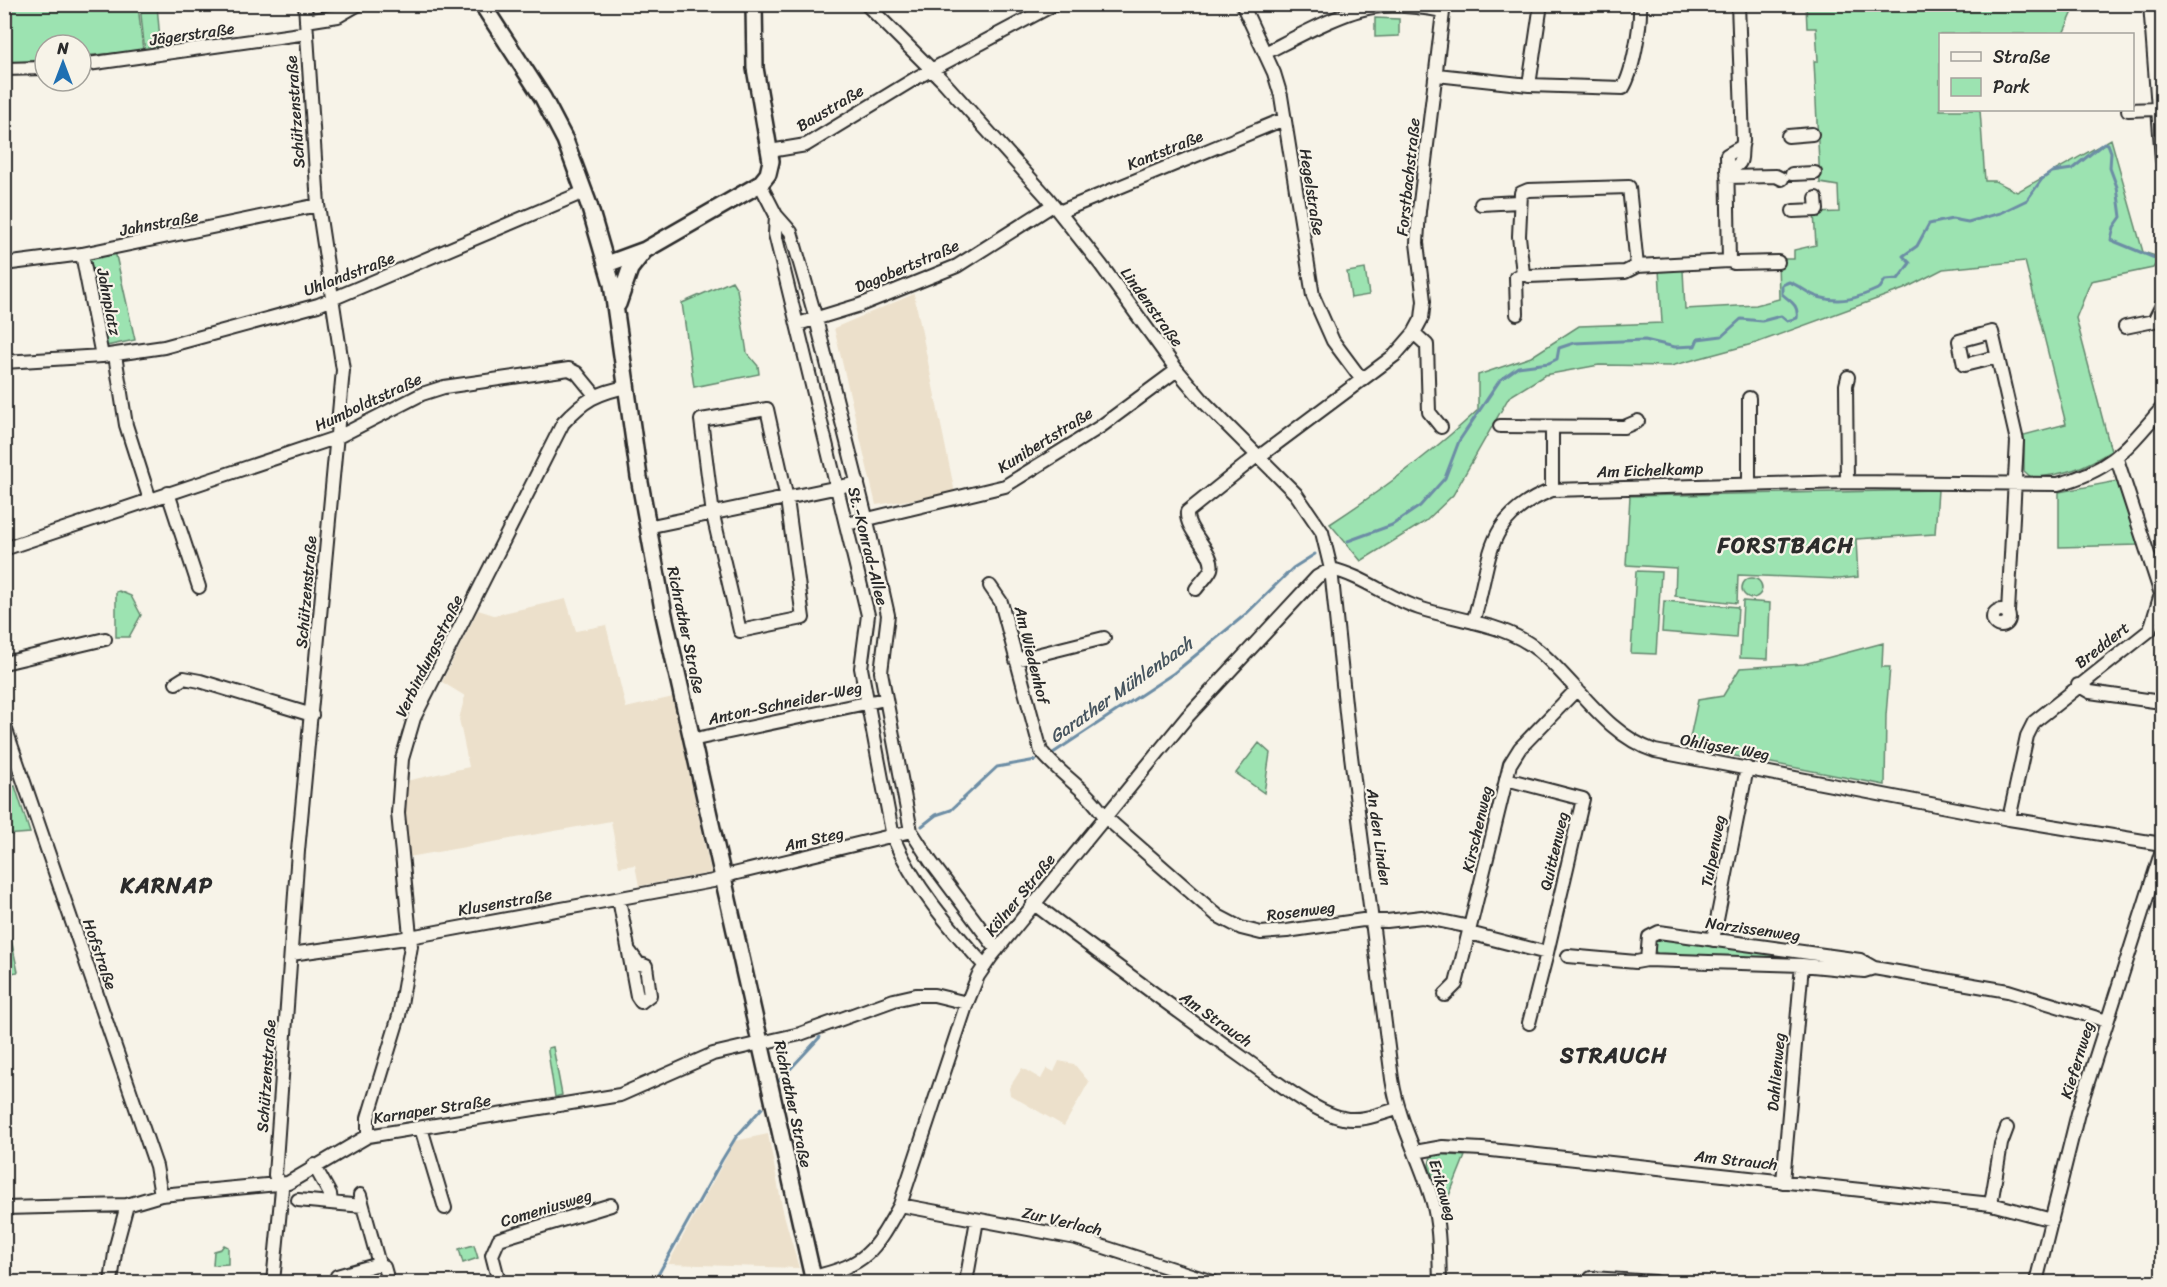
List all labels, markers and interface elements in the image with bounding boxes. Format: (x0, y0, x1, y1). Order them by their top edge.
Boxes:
street label: Jägerstraße (147, 14, 237, 54)
north arrow (33, 33, 93, 93)
legend (1939, 33, 2134, 111)
text: N (56, 34, 69, 63)
text: Straße (1993, 41, 2050, 73)
street label: Schützenstraße (277, 54, 313, 169)
text: Park (1993, 71, 2030, 103)
street label: Baustraße (790, 76, 870, 140)
street label: Forstbachstraße (1387, 117, 1429, 237)
street label: Kantstraße (1122, 121, 1208, 178)
street label: Hegelstraße (1291, 146, 1333, 238)
street label: Jahnstraße (116, 201, 201, 245)
street label: Dagobertstraße (850, 231, 964, 301)
street label: Uhlandstraße (299, 243, 399, 305)
street label: Lindenstraße (1113, 260, 1191, 354)
street label: Jahnplatz (88, 265, 130, 339)
street label: Humboldtstraße (309, 364, 427, 440)
street label: Kunibertstraße (991, 399, 1099, 481)
street label: Am Eichelkamp (1595, 454, 1704, 486)
street label: St.-Konrad-Allee (839, 483, 897, 609)
district label: FORSTBACH (1717, 526, 1854, 565)
street label: Schützenstraße (287, 534, 325, 649)
street label: Richrather Straße (658, 564, 714, 696)
street label: Verbindungsstraße (387, 590, 471, 722)
street label: Am Wiedenhof (1006, 602, 1059, 709)
street label: Breddert (2068, 614, 2136, 676)
water label: Garather Mühlenbach (1042, 627, 1201, 752)
street label: Anton-Schneider-Weg (704, 673, 865, 734)
street label: Ohligser Weg (1678, 725, 1772, 769)
street label: Kirschenweg (1453, 783, 1501, 875)
street label: An den Linden (1358, 785, 1400, 888)
street label: Quittenweg (1531, 809, 1577, 893)
street label: Tulpenweg (1692, 812, 1734, 890)
street label: Am Steg (780, 818, 847, 860)
street label: Kölner Straße (977, 847, 1063, 943)
district label: KARNAP (119, 866, 214, 905)
street label: Klusenstraße (456, 879, 554, 925)
street label: Rosenweg (1265, 892, 1337, 930)
street label: Narzissenweg (1704, 908, 1802, 950)
street label: Hofstraße (74, 914, 126, 994)
street label: Am Strauch (1173, 983, 1259, 1055)
street label: Schützenstraße (248, 1018, 284, 1133)
street label: Kiefernweg (2051, 1018, 2103, 1102)
street label: Dahlienweg (1758, 1032, 1794, 1112)
district label: STRAUCH (1559, 1036, 1668, 1075)
street label: Richrather Straße (765, 1038, 821, 1170)
street label: Karnaper Straße (371, 1085, 493, 1133)
street label: Am Strauch (1692, 1141, 1779, 1179)
street label: Erikaweg (1420, 1156, 1466, 1224)
street label: Comeniusweg (497, 1180, 595, 1236)
street label: Zur Verlach (1019, 1198, 1105, 1244)

